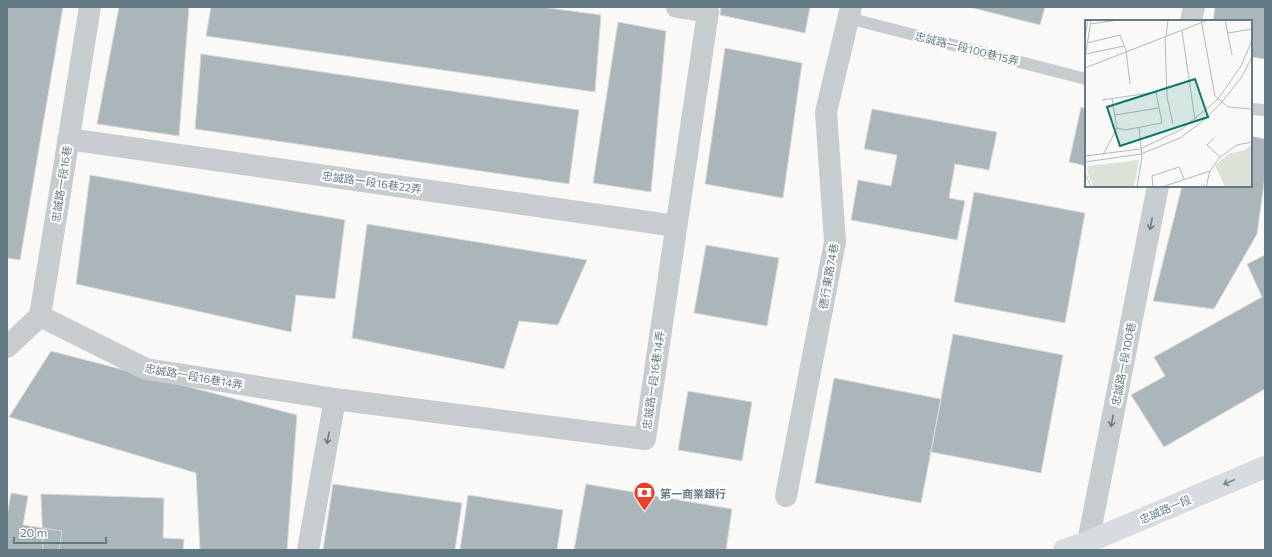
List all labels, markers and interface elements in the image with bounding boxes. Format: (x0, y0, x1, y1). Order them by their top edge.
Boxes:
inset map (1085, 20, 1252, 187)
street label: 忠誠路一段100巷15弄 (913, 29, 1021, 67)
street label: 忠誠路一段16巷 (49, 145, 73, 223)
street label: 忠誠路一段16巷22弄 (321, 169, 423, 195)
one-way arrow (1146, 217, 1154, 230)
street label: 德行東路74巷 (816, 242, 840, 310)
street label: 忠誠路一段100巷 (1109, 321, 1137, 407)
street label: 忠誠路一段16巷14弄 (640, 330, 666, 430)
street label: 忠誠路一段16巷14弄 (144, 361, 244, 391)
one-way arrow (1108, 414, 1116, 427)
one-way arrow (324, 431, 332, 444)
one-way arrow (1224, 479, 1236, 486)
bank icon: 第一商業銀行 (631, 480, 657, 513)
place label: 第一商業銀行 (660, 487, 726, 500)
street label: 忠誠路一段 (1137, 492, 1193, 526)
scale bar (14, 519, 106, 545)
text: 20 m (20, 525, 47, 539)

